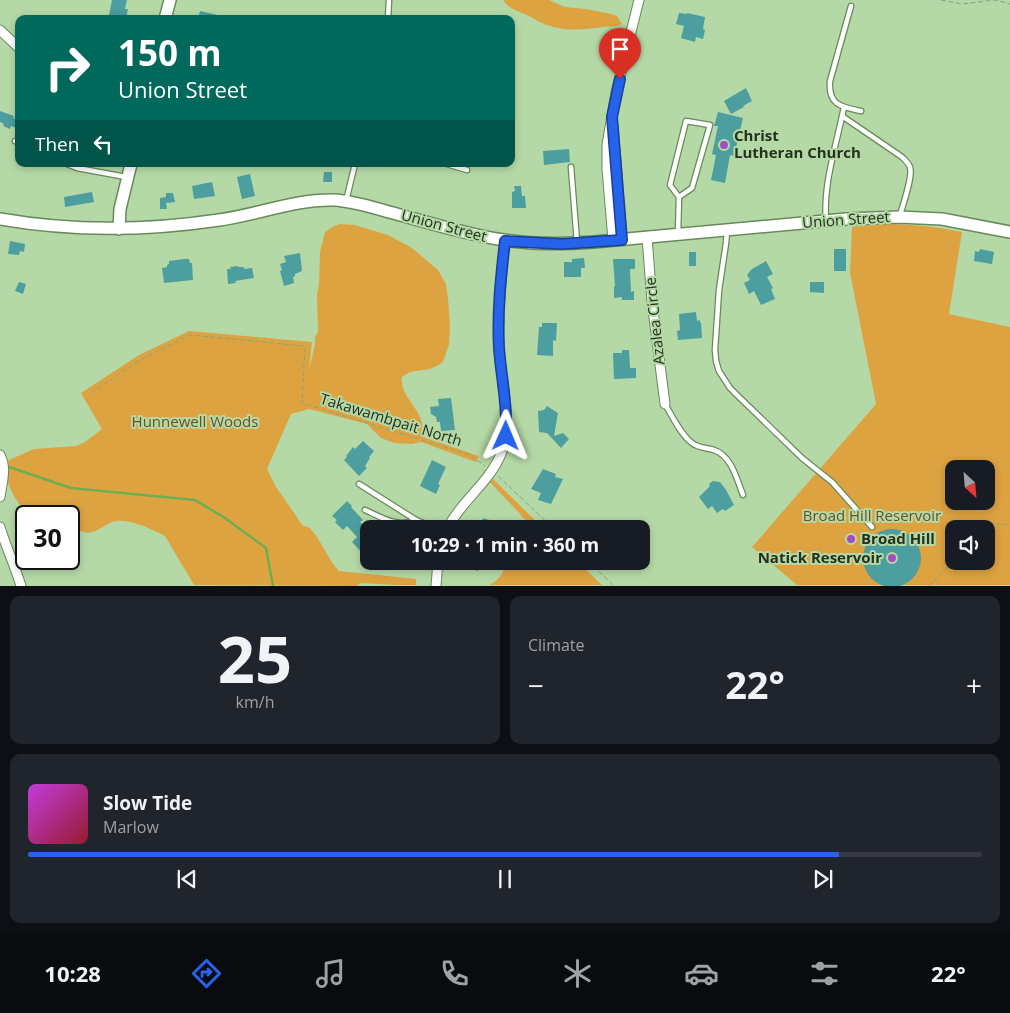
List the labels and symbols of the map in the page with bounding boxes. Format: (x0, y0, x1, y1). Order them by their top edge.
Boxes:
pin (599, 28, 641, 79)
place label: Christ Lutheran Church (734, 125, 861, 162)
marker: Christ Lutheran Church (718, 139, 730, 151)
street label: Union Street (399, 204, 489, 246)
street label: Union Street (801, 206, 890, 232)
street label: Azalea Circle (639, 276, 669, 366)
street label: Takawambpait North (318, 388, 465, 450)
position arrow (479, 409, 531, 461)
park label: Hunnewell Woods (132, 411, 258, 431)
north arrow (945, 460, 995, 510)
speed limit sign: 30 (15, 505, 80, 570)
park label: Broad Hill Reservoir (803, 505, 941, 525)
place label: Broad Hill (861, 528, 935, 548)
marker: Broad Hill (845, 533, 857, 545)
place label: Natick Reservoir (758, 547, 882, 567)
marker: Natick Reservoir (886, 552, 898, 564)

